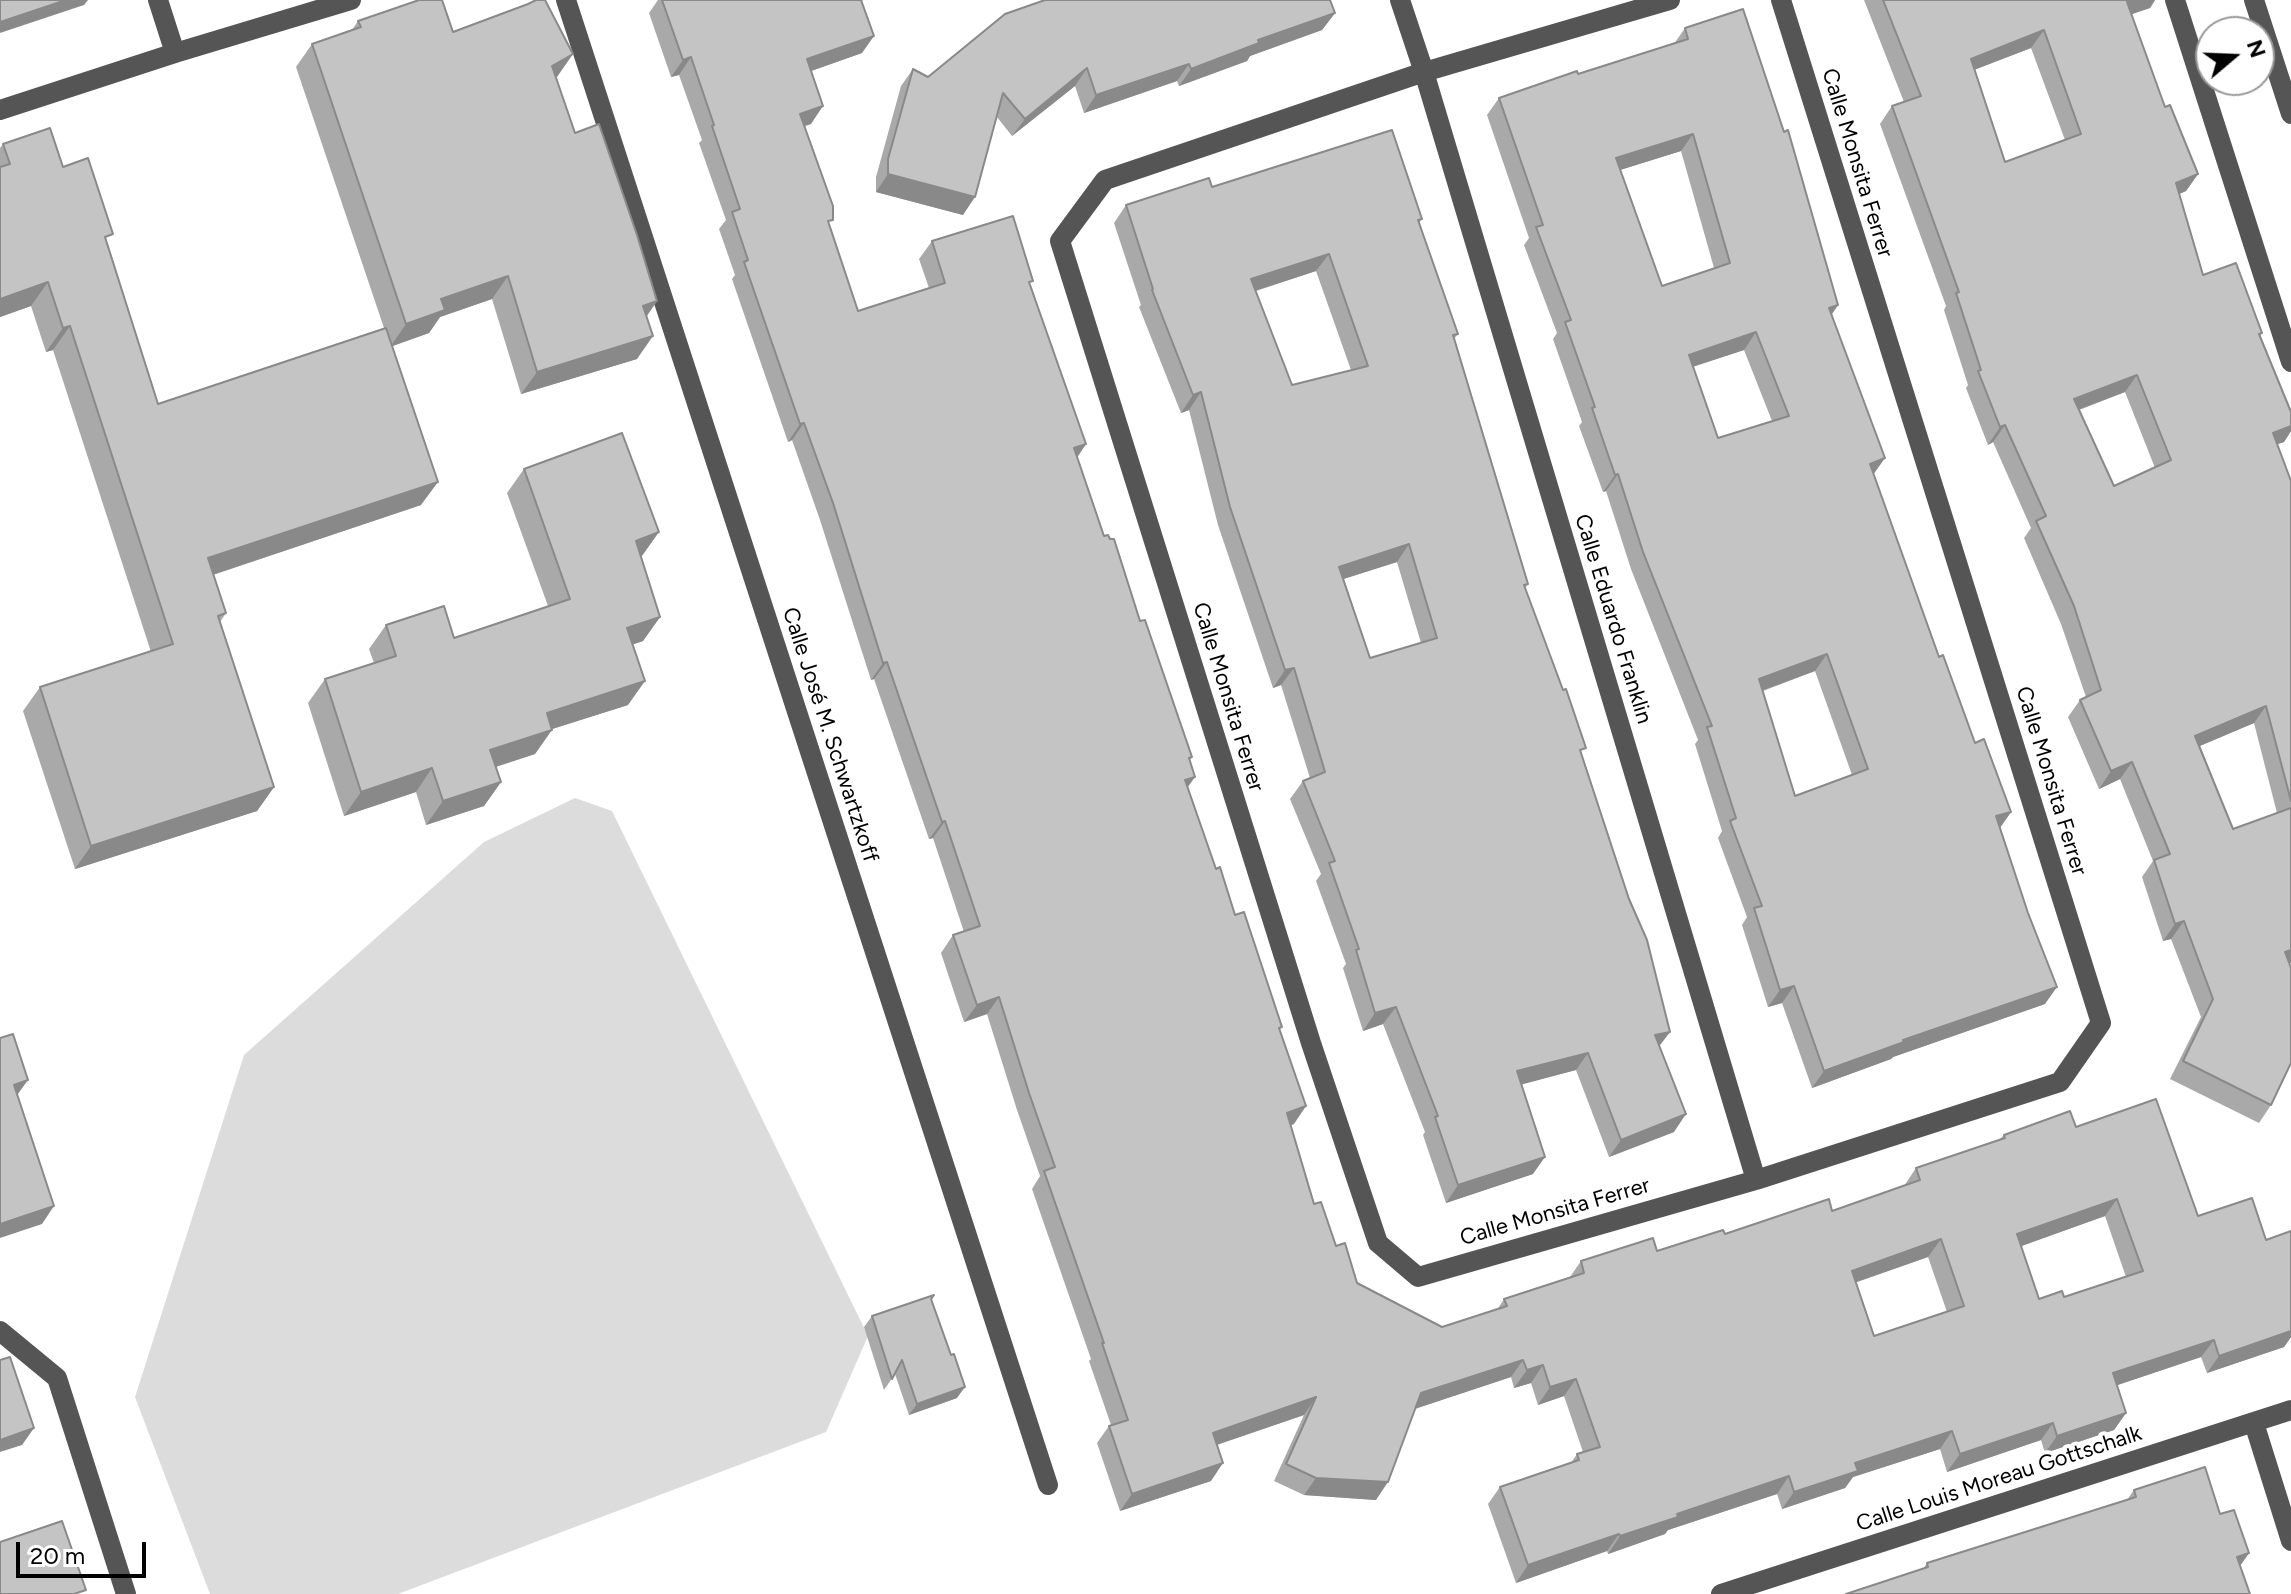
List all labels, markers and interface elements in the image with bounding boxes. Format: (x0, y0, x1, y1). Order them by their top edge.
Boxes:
north arrow (2195, 16, 2275, 96)
text: N (2241, 36, 2272, 61)
street label: Calle Monsita Ferrer (1816, 65, 1898, 261)
street label: Calle Eduardo Franklin (1569, 511, 1657, 727)
street label: Calle Monsita Ferrer (1187, 599, 1269, 795)
street label: Calle José M. Schwartzkoff (776, 604, 884, 866)
street label: Calle Monsita Ferrer (2010, 683, 2092, 879)
street label: Calle Monsita Ferrer (1457, 1172, 1653, 1252)
street label: Calle Louis Moreau Gottschalk (1853, 1420, 2145, 1538)
scale bar (20, 1526, 150, 1576)
text: 20 m (30, 1541, 85, 1570)

